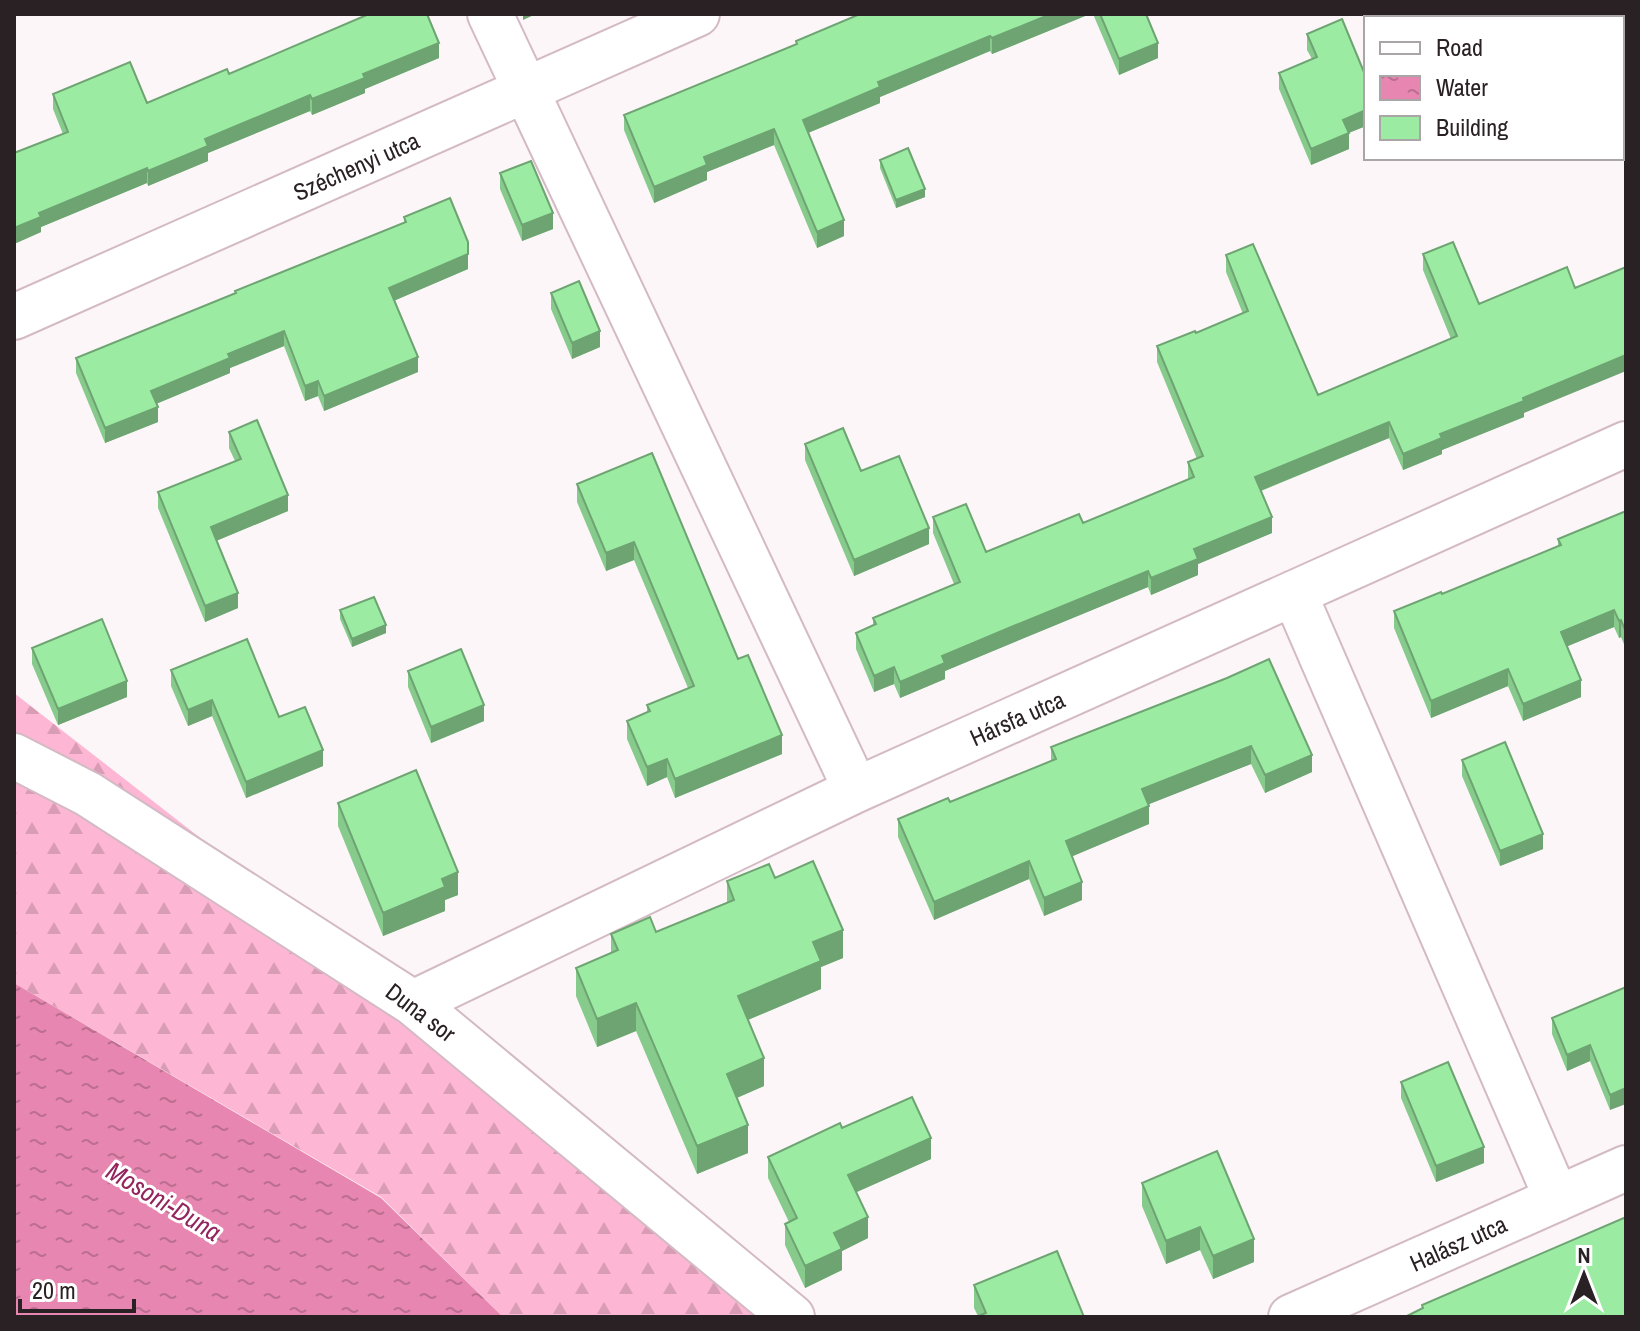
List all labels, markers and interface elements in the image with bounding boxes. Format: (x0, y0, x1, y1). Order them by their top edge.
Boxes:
legend (1364, 16, 1624, 160)
text: Road (1436, 31, 1483, 63)
text: Water (1436, 71, 1488, 103)
text: Building (1436, 111, 1508, 143)
street label: Széchenyi utca (288, 124, 424, 208)
street label: Hársfa utca (965, 683, 1070, 753)
street label: Duna sor (379, 975, 463, 1049)
water label: Mosoni-Duna (100, 1153, 228, 1249)
street label: Halász utca (1405, 1207, 1512, 1279)
north arrow (1544, 1235, 1624, 1315)
text: N (1577, 1240, 1591, 1270)
scale bar (20, 1263, 134, 1313)
text: 20 m (32, 1274, 76, 1306)

